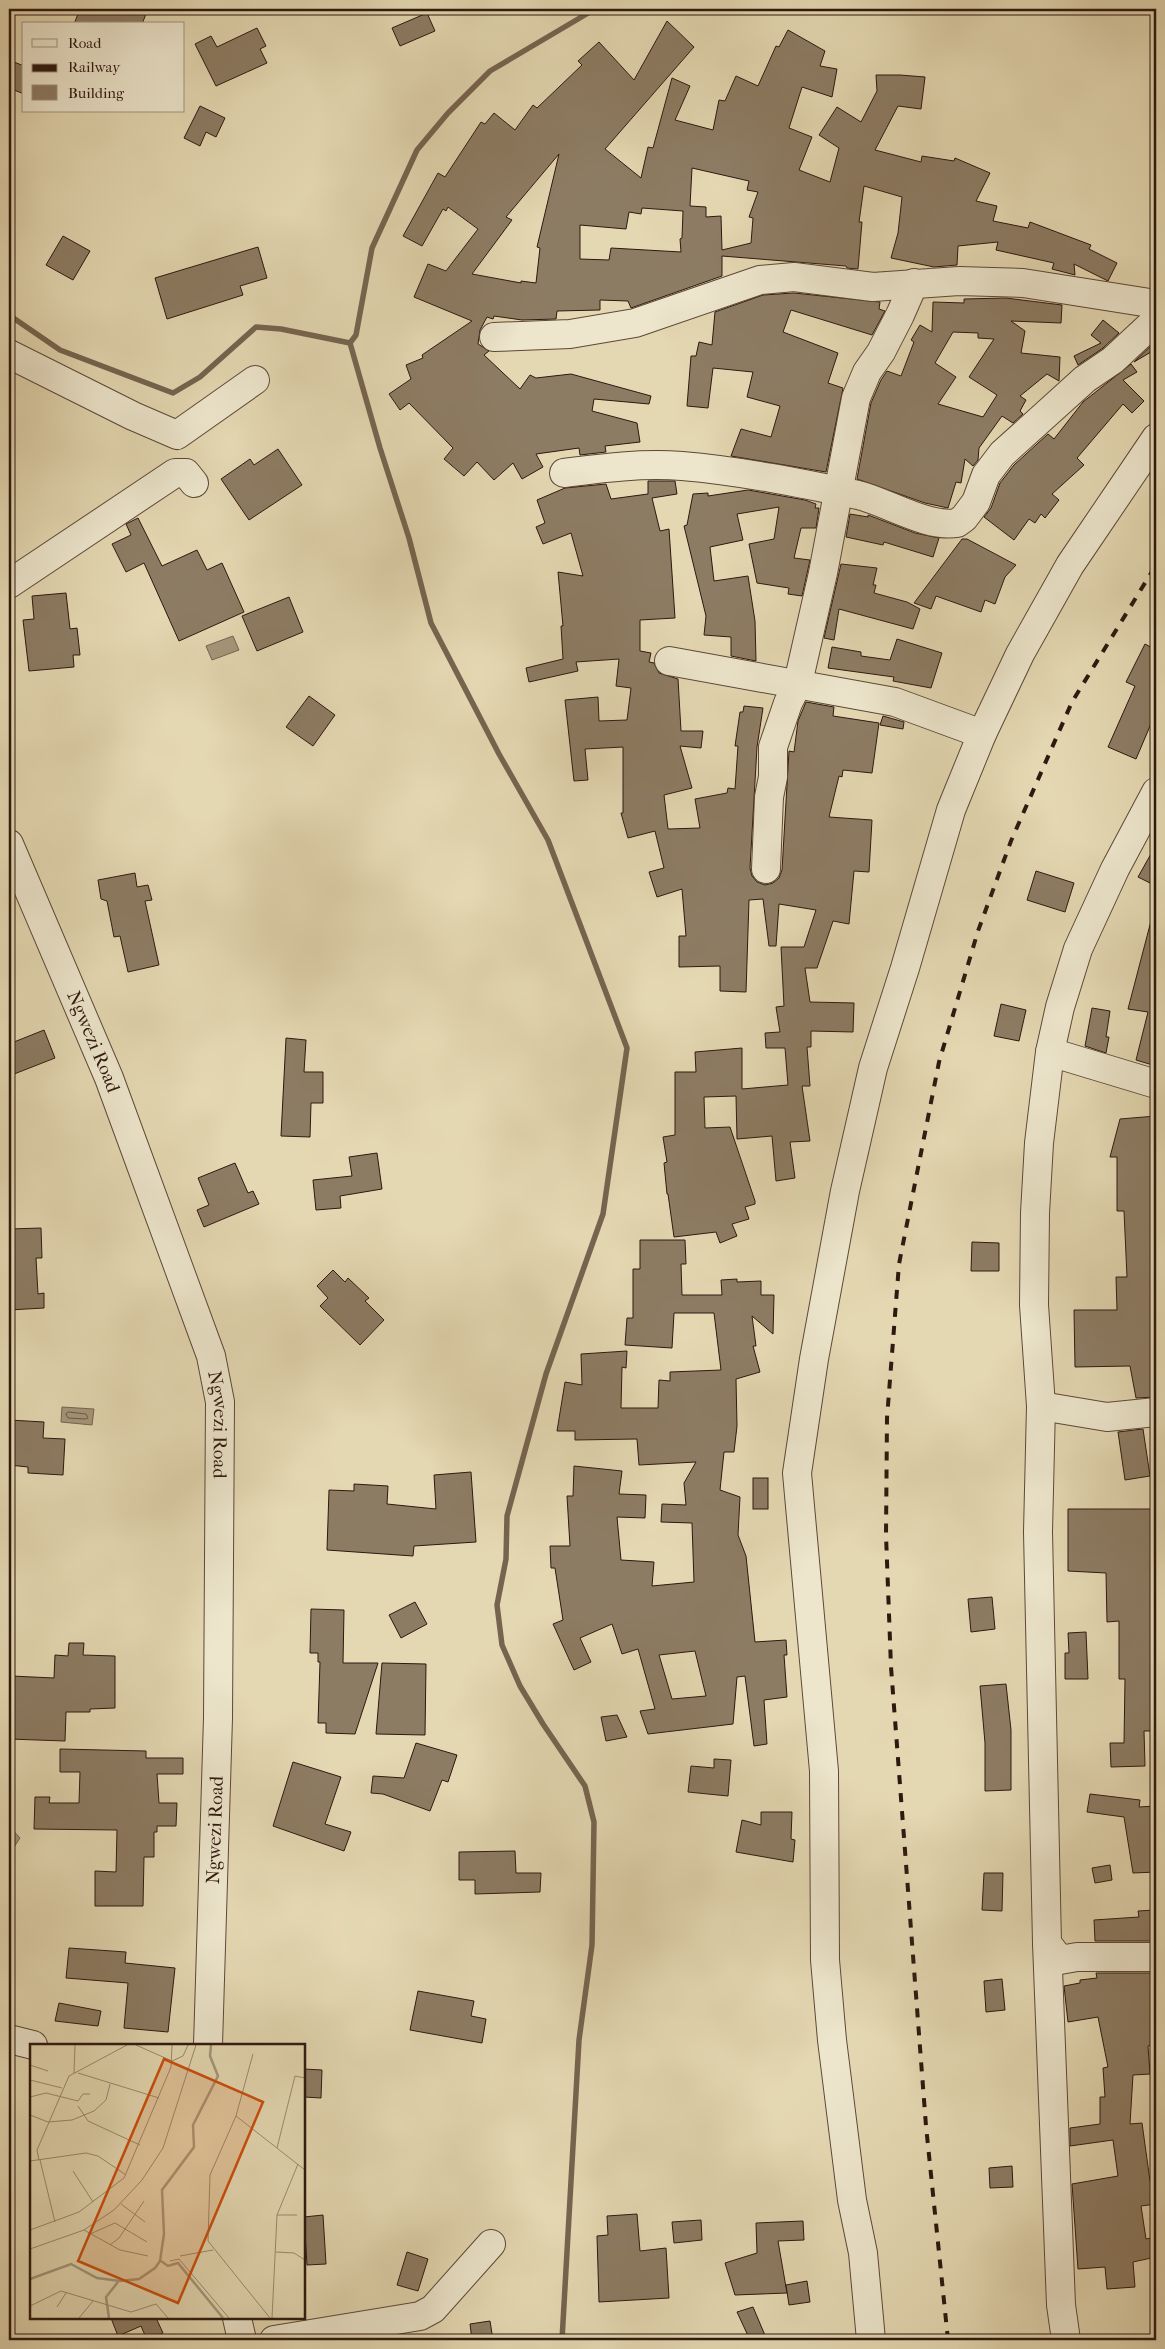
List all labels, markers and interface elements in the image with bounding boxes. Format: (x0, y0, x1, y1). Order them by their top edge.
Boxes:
legend (22, 22, 185, 112)
text: Road (68, 34, 102, 52)
text: Railway (68, 58, 121, 76)
text: Building (68, 84, 125, 102)
street label: Ngwezi Road (62, 988, 125, 1096)
street label: Ngwezi Road (203, 1369, 232, 1479)
street label: Ngwezi Road (202, 1775, 228, 1884)
inset map (30, 2044, 305, 2319)

